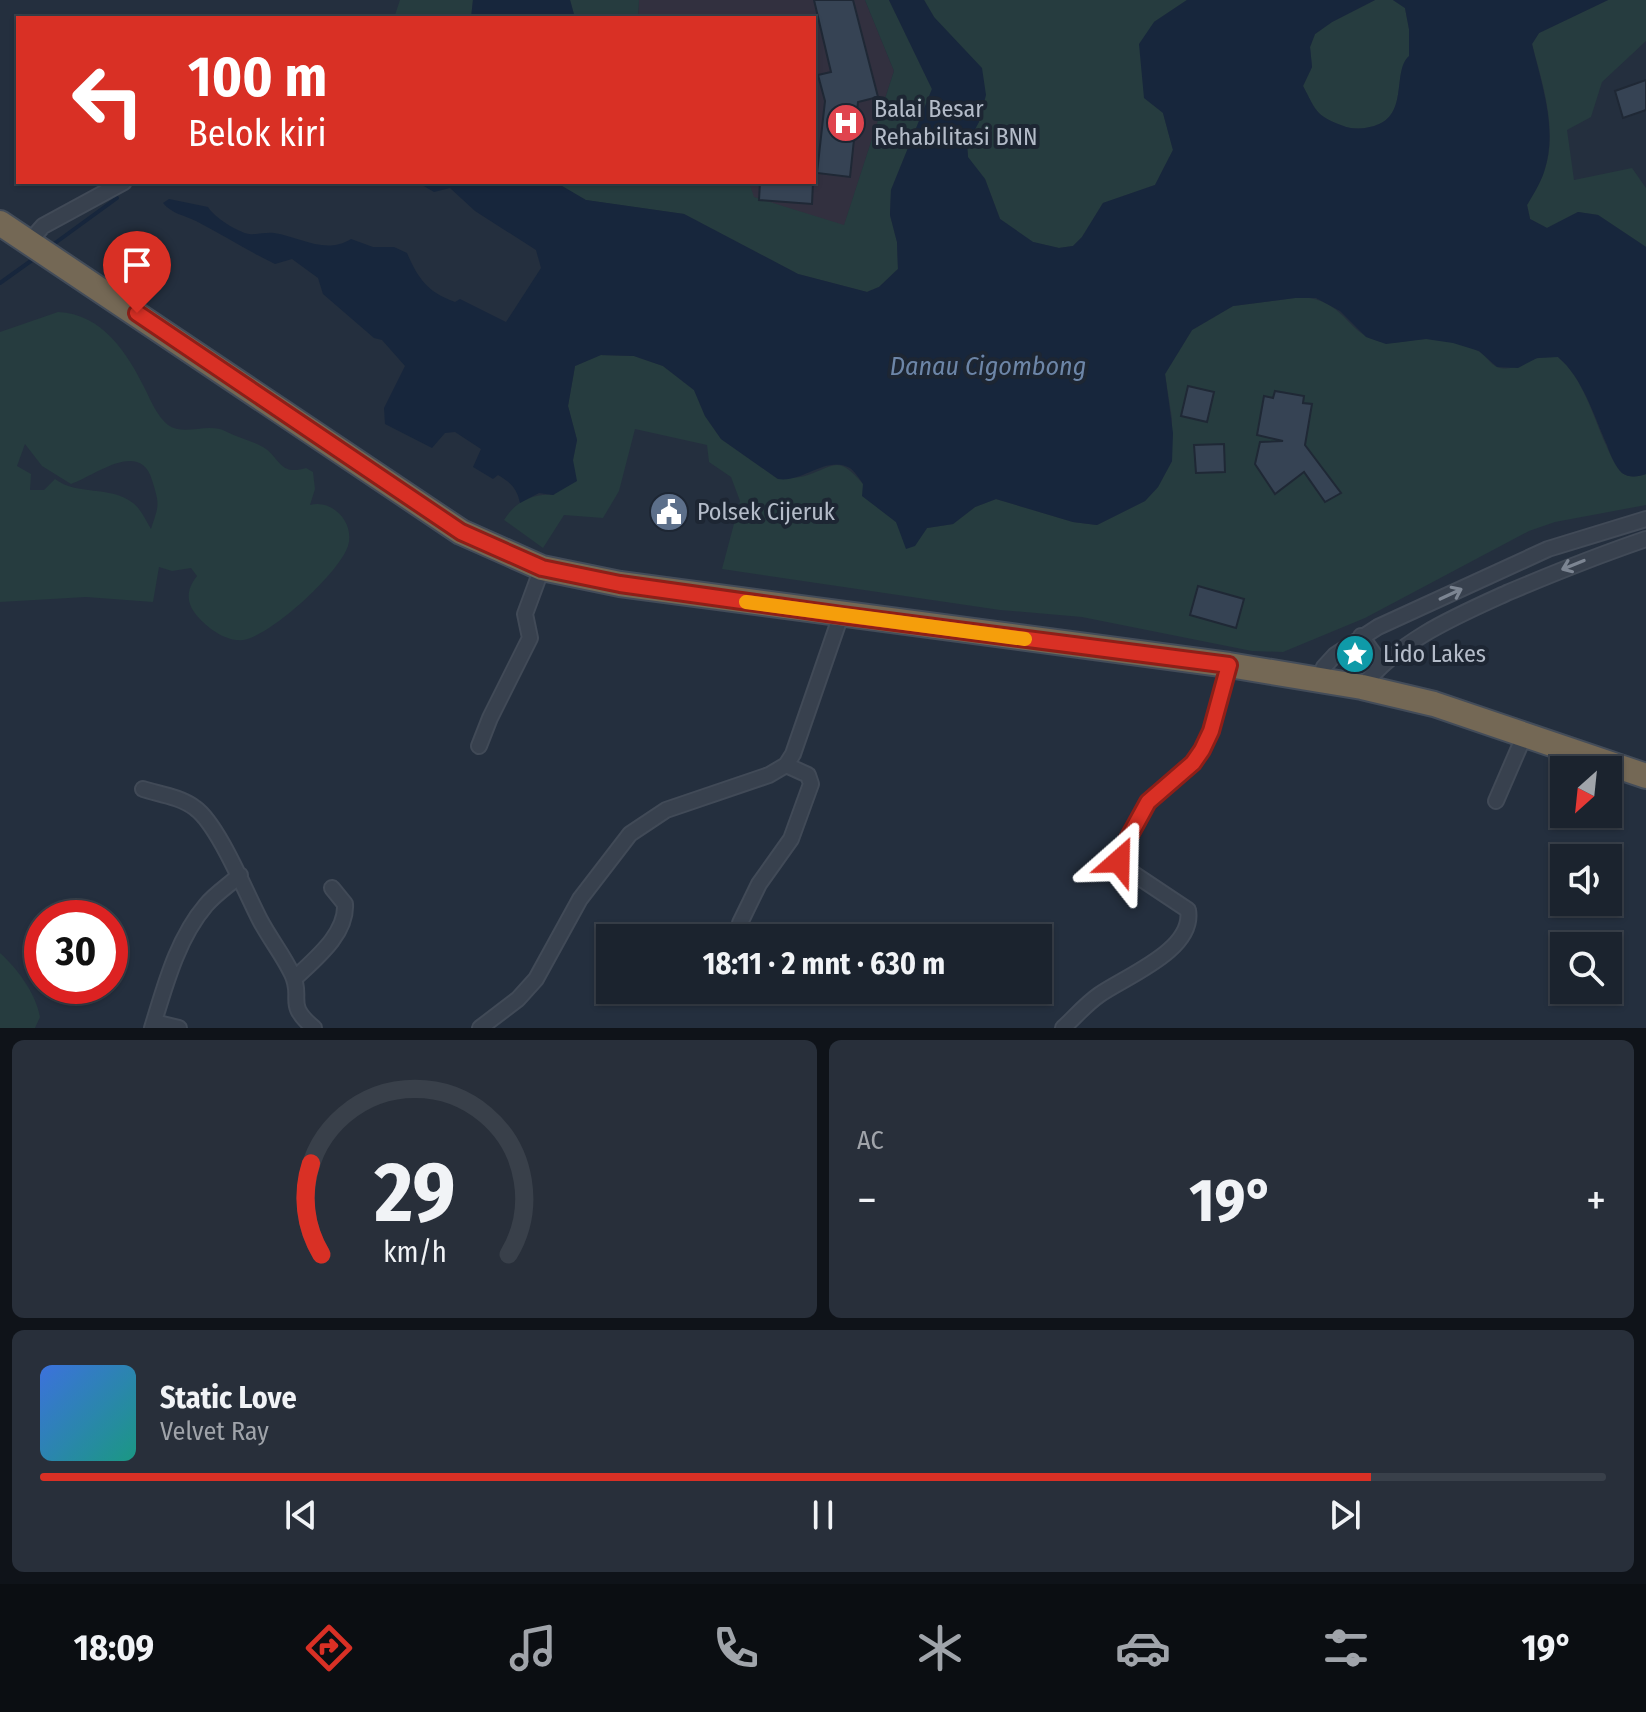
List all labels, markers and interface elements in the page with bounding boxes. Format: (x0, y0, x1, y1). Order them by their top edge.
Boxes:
text: 100 m (188, 44, 327, 111)
icon: left (56, 48, 160, 152)
place label: Balai Besar Rehabilitasi BNN (874, 95, 1038, 151)
hospital icon: Balai Besar Rehabilitasi BNN (825, 102, 867, 144)
text: Belok kiri (188, 112, 326, 156)
pin (103, 231, 171, 313)
icon: arrive (115, 243, 159, 287)
water label: Danau Cigombong (890, 351, 1086, 382)
public building icon: Polsek Cijeruk (648, 491, 690, 533)
place label: Polsek Cijeruk (697, 498, 836, 526)
one-way arrow (1561, 559, 1585, 574)
one-way arrow (1439, 586, 1463, 601)
place icon: Lido Lakes (1334, 633, 1376, 675)
place label: Lido Lakes (1383, 640, 1486, 668)
north arrow (1550, 756, 1622, 828)
map controls (1550, 756, 1622, 1004)
position arrow (1077, 819, 1161, 903)
button: sound (1550, 844, 1622, 916)
speed limit sign: 30 (24, 900, 128, 1004)
button: search (1550, 932, 1622, 1004)
text: 18:11 · 2 mnt · 630 m (703, 946, 945, 982)
text: AC (857, 1125, 884, 1156)
text: 29 (373, 1143, 455, 1243)
text: 19° (1189, 1165, 1274, 1237)
text: − (857, 1174, 877, 1227)
text: + (1586, 1174, 1606, 1227)
text: km/h (383, 1235, 446, 1270)
text: Static Love (160, 1380, 297, 1416)
text: Velvet Ray (160, 1416, 269, 1447)
icon: previous (279, 1493, 323, 1537)
icon: pause (801, 1493, 845, 1537)
icon: next (1323, 1493, 1367, 1537)
icon: directions (301, 1620, 357, 1676)
icon: music (505, 1620, 561, 1676)
icon: phone (708, 1620, 764, 1676)
icon: climate (912, 1620, 968, 1676)
icon: car (1115, 1620, 1171, 1676)
icon: filters (1318, 1620, 1374, 1676)
text: 18:09 (74, 1626, 154, 1670)
text: 19° (1522, 1626, 1572, 1670)

